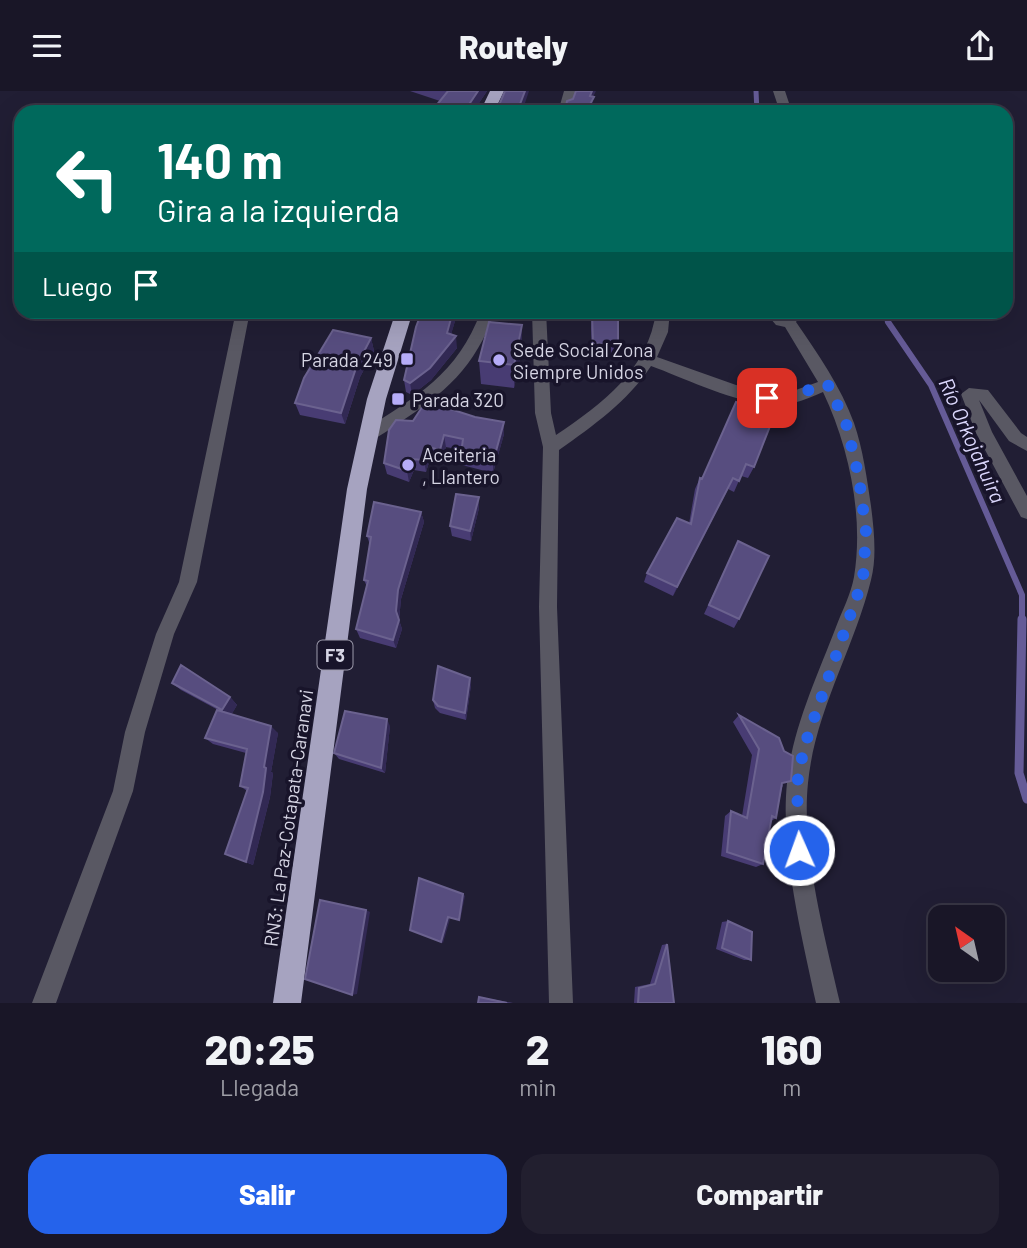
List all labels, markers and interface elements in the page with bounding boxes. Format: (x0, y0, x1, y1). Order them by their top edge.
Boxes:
icon: menu (28, 27, 66, 65)
text: Routely (459, 27, 568, 65)
icon: share (961, 27, 999, 65)
text: 140 m (157, 130, 283, 189)
icon: left (42, 133, 133, 224)
text: Gira a la izquierda (157, 190, 400, 228)
icon: arrive (127, 266, 165, 304)
text: Luego (42, 270, 113, 301)
place label: Sede Social Zona Siempre Unidos (513, 338, 653, 383)
place label: Parada 249 (301, 348, 393, 371)
marker: Parada 249 (399, 351, 415, 367)
marker: Sede Social Zona Siempre Unidos (491, 352, 507, 368)
pin (737, 368, 797, 428)
water label: Río Orkojahuira (934, 373, 1012, 507)
icon: arrive (748, 379, 786, 417)
place label: Parada 320 (412, 388, 504, 411)
marker: Parada 320 (390, 391, 406, 407)
place label: Aceiteria , Llantero (422, 443, 500, 488)
marker: Aceiteria , Llantero (400, 457, 416, 473)
road number: F3 (318, 641, 352, 669)
street label: RN3: La Paz-Cotapata-Caranavi (259, 688, 317, 948)
position arrow (762, 813, 836, 887)
north arrow (928, 905, 1004, 982)
map controls (928, 905, 1005, 982)
text: 20:25 (204, 1023, 315, 1073)
text: 2 (526, 1023, 550, 1073)
text: 160 (761, 1023, 823, 1073)
text: Llegada (220, 1073, 299, 1101)
text: min (519, 1073, 556, 1101)
text: m (782, 1073, 801, 1101)
button: Salir (28, 1154, 507, 1234)
button: Compartir (521, 1154, 999, 1234)

